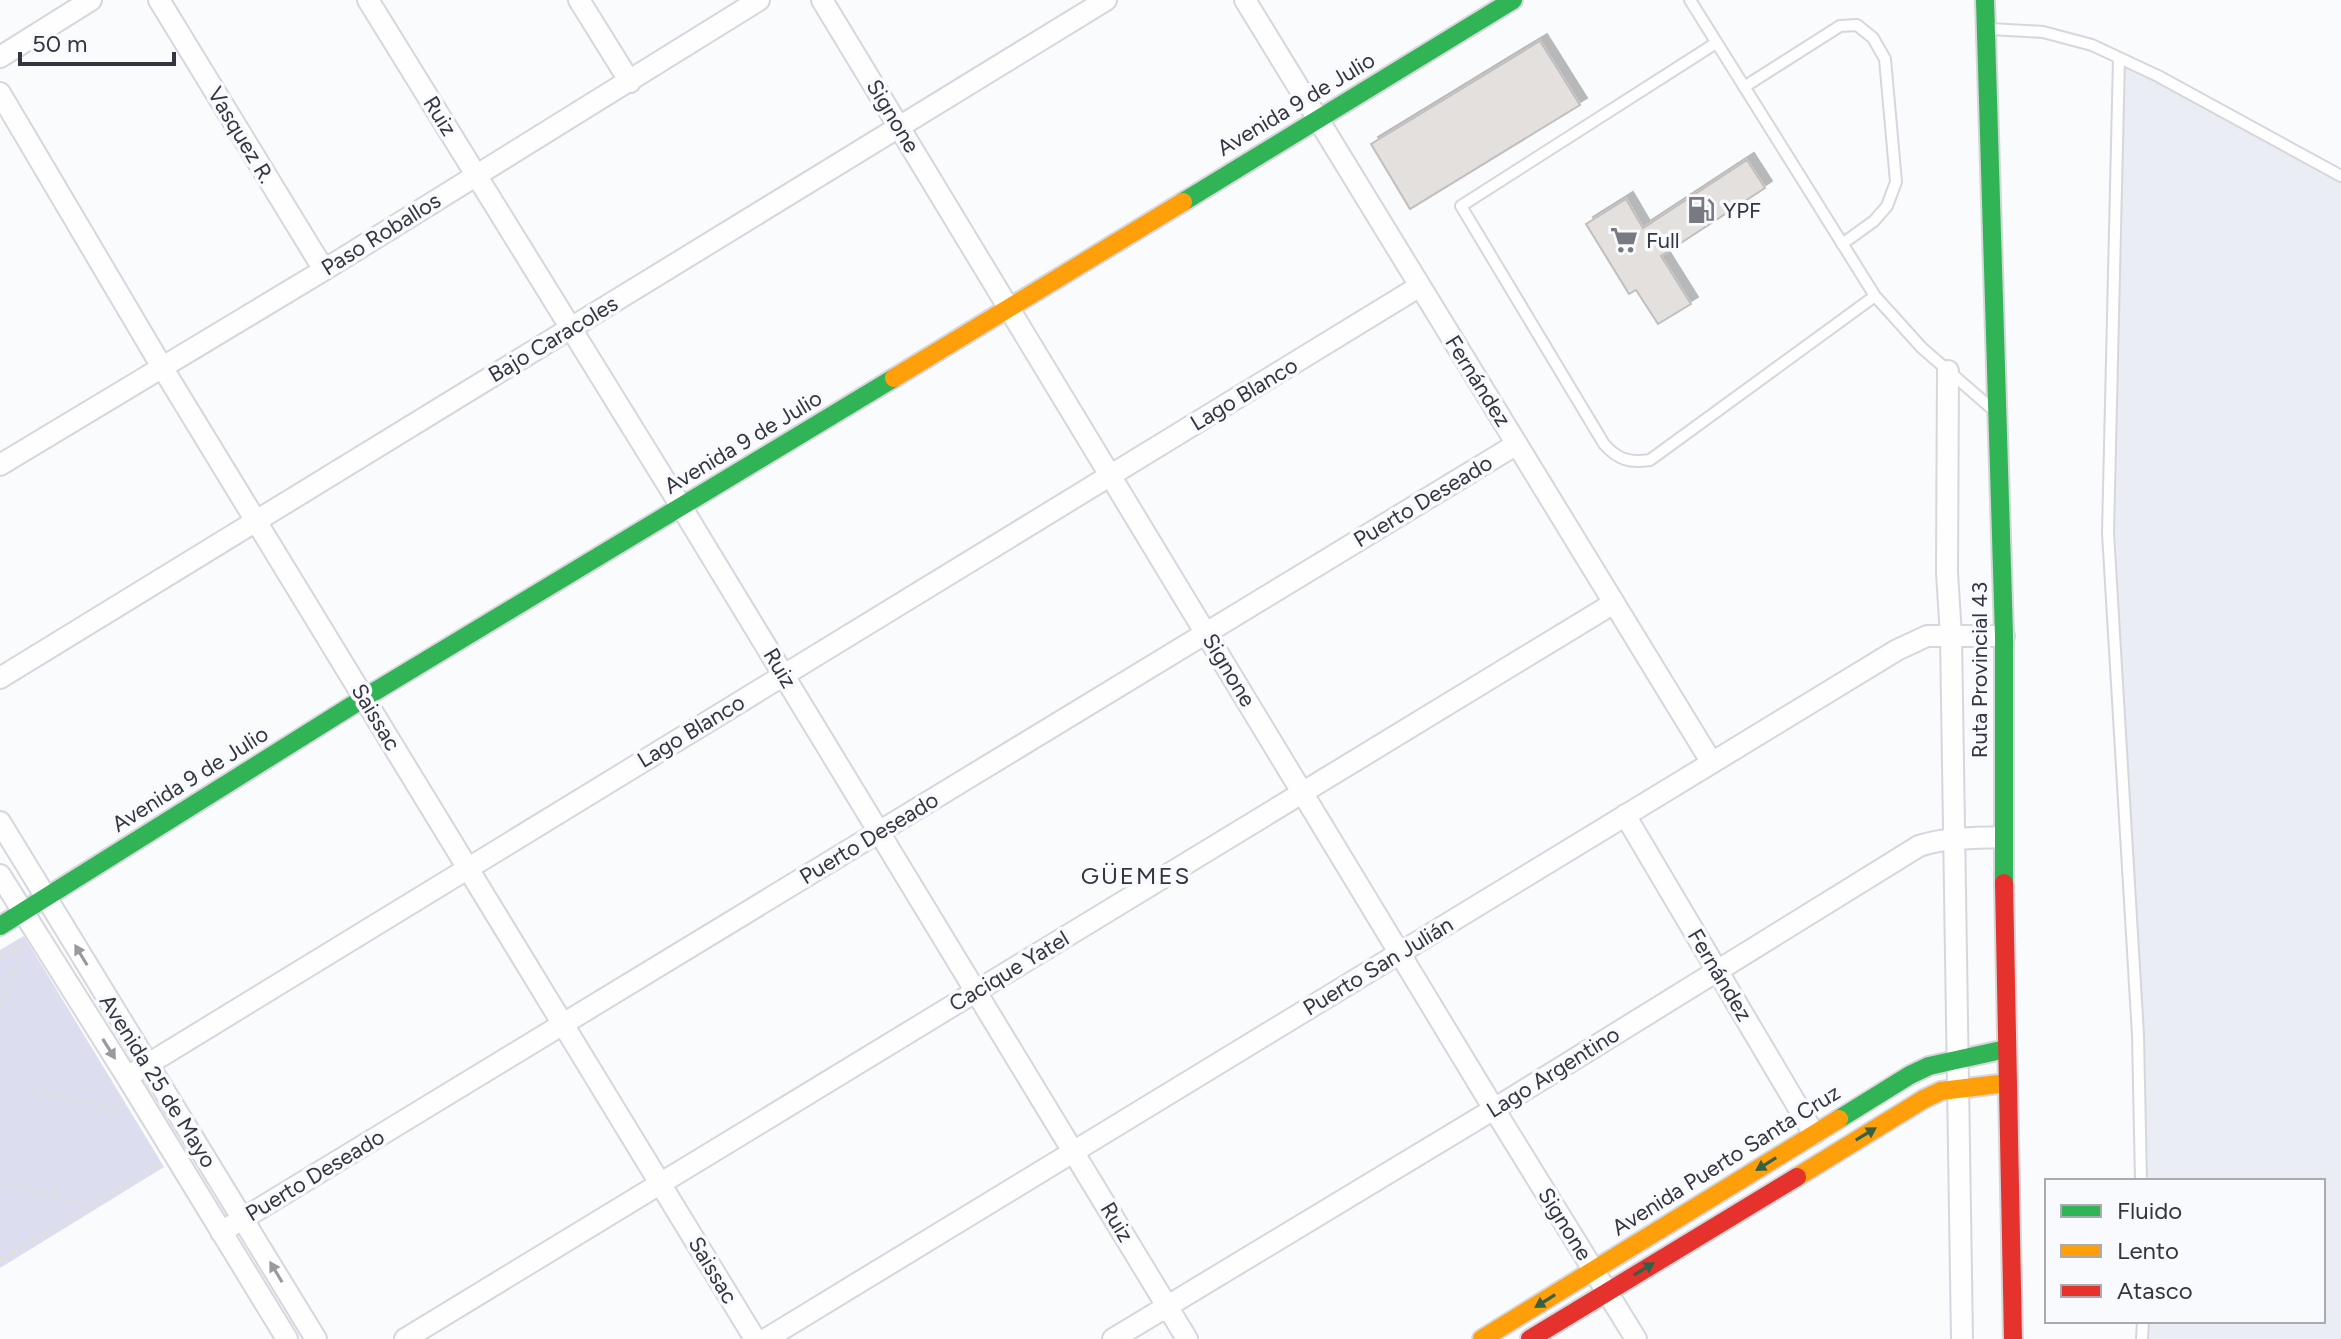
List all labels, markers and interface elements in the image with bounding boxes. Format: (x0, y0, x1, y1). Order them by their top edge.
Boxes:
scale bar (20, 16, 174, 66)
text: 50 m (32, 29, 88, 58)
street label: Avenida 9 de Julio (1212, 46, 1380, 162)
street label: Signone (861, 74, 925, 158)
street label: Vasquez R. (202, 82, 280, 188)
street label: Ruiz (417, 91, 463, 141)
street label: Paso Roballos (316, 187, 446, 281)
fuel station icon: YPF (1686, 195, 1716, 225)
place label: YPF (1723, 197, 1761, 224)
supermarket icon: Full (1609, 225, 1639, 255)
place label: Full (1646, 227, 1680, 254)
street label: Bajo Caracoles (483, 290, 623, 388)
street label: Fernández (1439, 330, 1517, 432)
street label: Lago Blanco (1186, 351, 1302, 437)
street label: Avenida 9 de Julio (659, 384, 827, 500)
street label: Puerto Deseado (1349, 449, 1497, 553)
street label: Ruta Provincial 43 (1966, 582, 1993, 758)
street label: Signone (1197, 628, 1261, 712)
street label: Ruiz (758, 643, 802, 693)
street label: Saissac (346, 679, 407, 756)
street label: Lago Blanco (633, 688, 749, 774)
street label: Avenida 9 de Julio (107, 720, 273, 838)
street label: Puerto Deseado (795, 786, 943, 890)
district label: GÜEMES (1081, 861, 1191, 890)
street label: Puerto San Julián (1298, 911, 1458, 1021)
street label: Fernández (1682, 924, 1758, 1026)
street label: Cacique Yatel (944, 925, 1074, 1017)
one-way arrow (75, 944, 89, 966)
street label: Avenida 25 de Mayo (94, 989, 222, 1173)
street label: Lago Argentino (1481, 1020, 1625, 1124)
one-way arrow (102, 1038, 116, 1060)
street label: Avenida Puerto Santa Cruz (1607, 1079, 1845, 1241)
street label: Puerto Deseado (241, 1123, 389, 1227)
one-way arrow (1855, 1128, 1877, 1142)
one-way arrow (1755, 1157, 1777, 1171)
legend (2045, 1179, 2325, 1323)
street label: Signone (1532, 1183, 1598, 1265)
text: Fluido (2117, 1196, 2182, 1225)
street label: Ruiz (1095, 1197, 1139, 1247)
street label: Saissac (683, 1232, 744, 1309)
text: Lento (2117, 1236, 2179, 1265)
one-way arrow (269, 1261, 283, 1283)
one-way arrow (1633, 1263, 1655, 1277)
text: Atasco (2117, 1276, 2193, 1305)
one-way arrow (1534, 1293, 1555, 1308)

